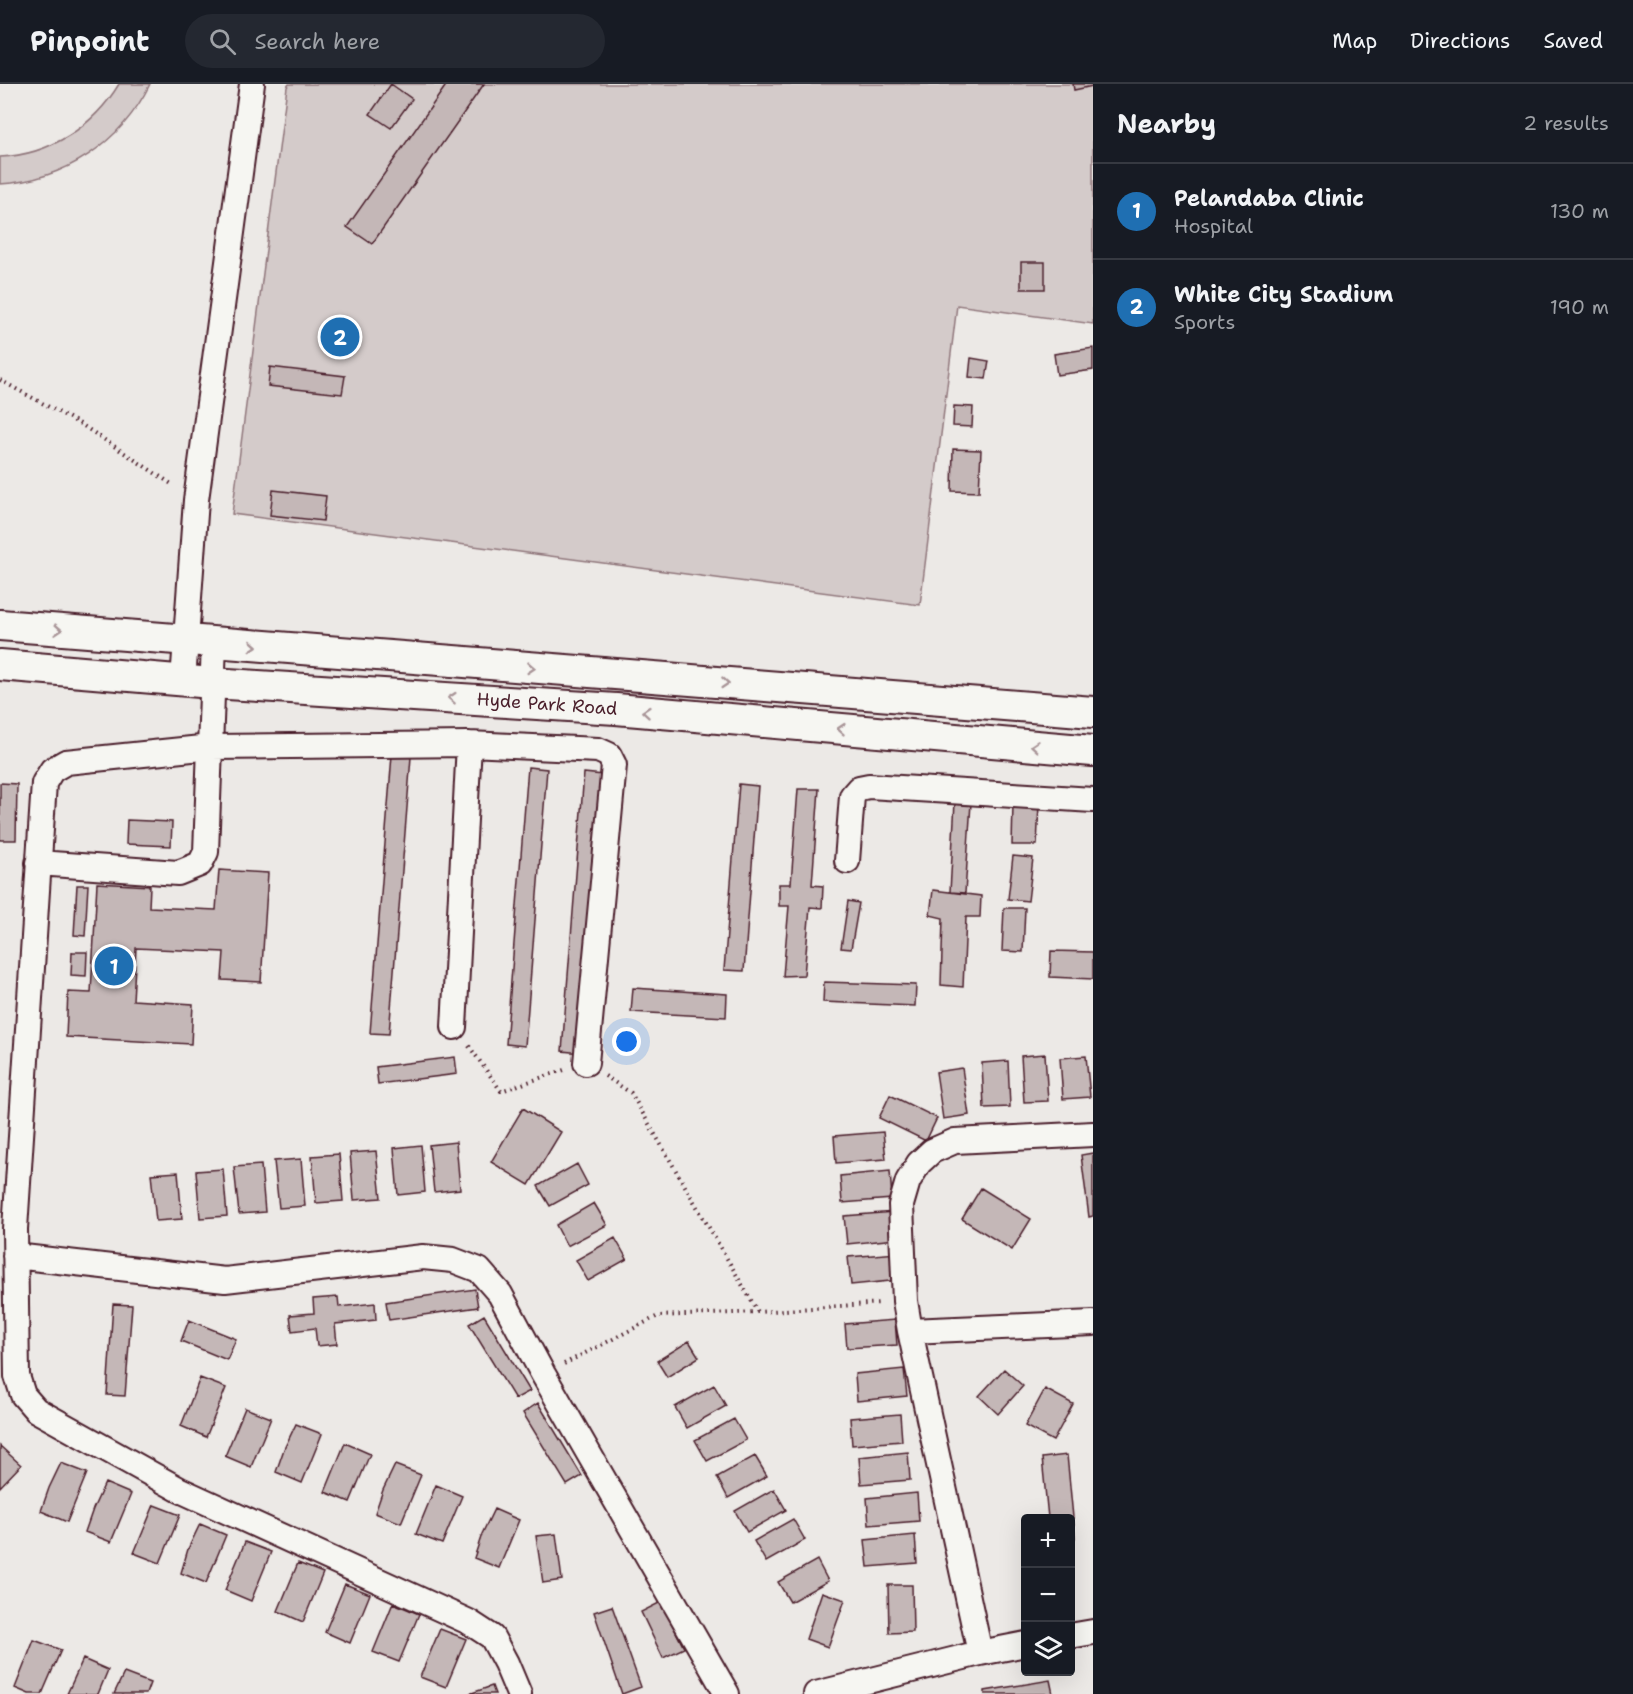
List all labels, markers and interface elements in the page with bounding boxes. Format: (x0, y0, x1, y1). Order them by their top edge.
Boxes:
search box (185, 14, 605, 68)
text: Pinpoint (30, 22, 149, 60)
icon: search (206, 25, 239, 58)
text: Search here (254, 27, 380, 56)
text: Map (1332, 27, 1377, 55)
text: Directions (1410, 27, 1510, 55)
text: Saved (1543, 27, 1603, 55)
text: Nearby (1117, 106, 1216, 141)
text: 2 results (1523, 110, 1609, 136)
text: Pelandaba Clinic (1174, 184, 1364, 213)
text: 1 (1132, 198, 1141, 224)
text: 130 m (1550, 198, 1609, 224)
text: Hospital (1174, 213, 1253, 239)
text: White City Stadium (1174, 280, 1393, 309)
text: 2 (1130, 294, 1144, 320)
text: 190 m (1550, 294, 1609, 320)
text: Sports (1174, 309, 1235, 335)
pin: 2 (320, 314, 360, 360)
one-way arrow (54, 623, 63, 636)
one-way arrow (248, 639, 257, 652)
one-way arrow (526, 661, 535, 674)
one-way arrow (721, 676, 730, 689)
street label: Hyde Park Road (476, 687, 618, 721)
one-way arrow (447, 692, 456, 705)
one-way arrow (642, 705, 651, 718)
one-way arrow (836, 723, 845, 736)
one-way arrow (1030, 740, 1039, 753)
pin: 1 (94, 944, 134, 988)
your location (612, 1027, 641, 1056)
map controls (1021, 1514, 1075, 1676)
button: + (1021, 1514, 1075, 1568)
button: − (1021, 1568, 1075, 1622)
button: layers (1021, 1622, 1075, 1676)

